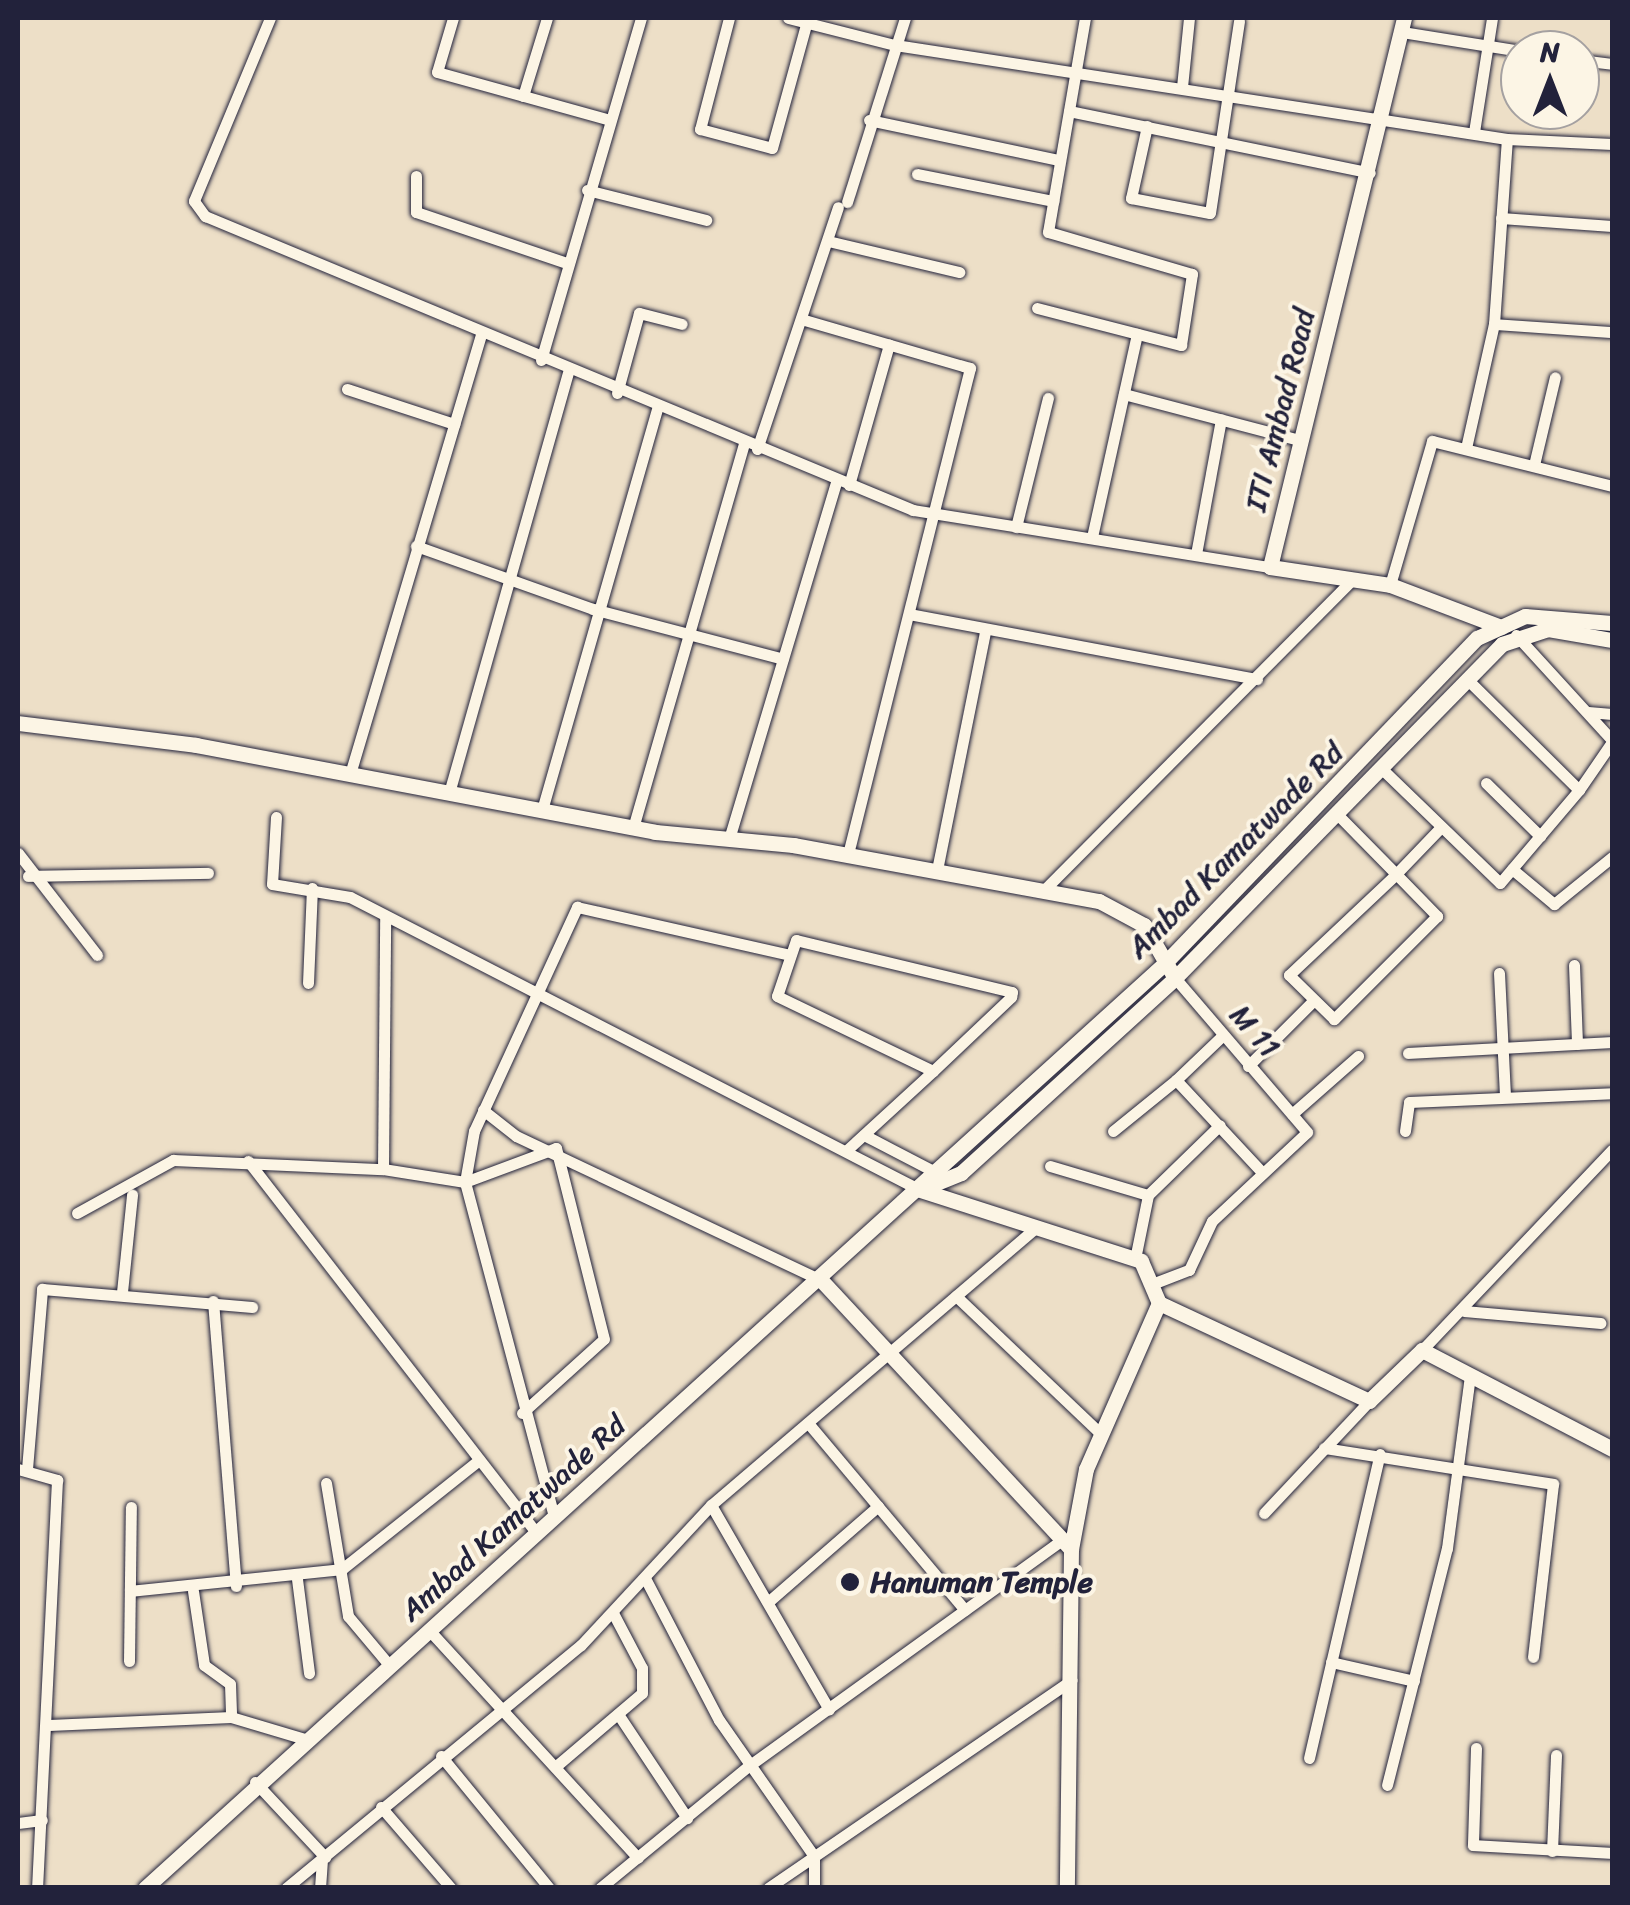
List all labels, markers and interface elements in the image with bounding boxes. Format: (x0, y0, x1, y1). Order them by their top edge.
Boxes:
text: N (1540, 27, 1560, 76)
north arrow (1500, 30, 1600, 130)
street label: ITI Ambad Road (1237, 305, 1323, 515)
street label: Ambad Kamatwade Rd (1119, 734, 1351, 966)
street label: M 11 (1222, 997, 1288, 1065)
street label: Ambad Kamatwade Rd (393, 1407, 633, 1629)
place label: Hanuman Temple (870, 1564, 1093, 1600)
marker: Hanuman Temple (839, 1571, 861, 1593)

